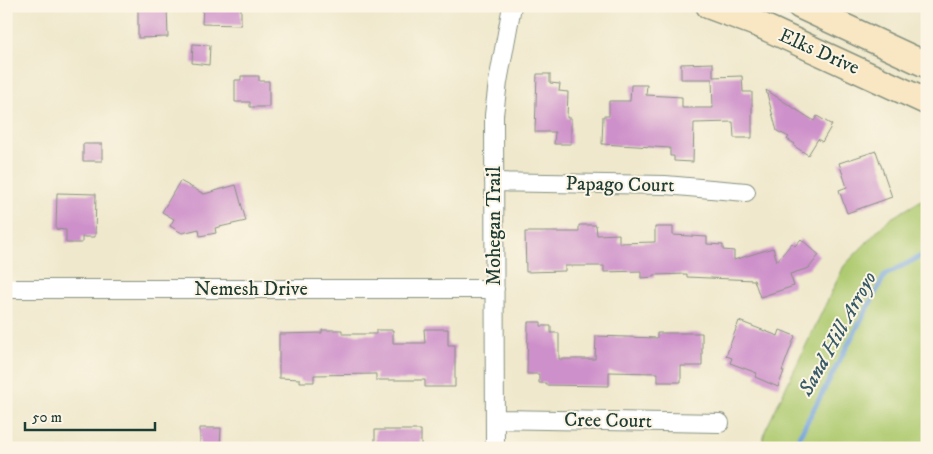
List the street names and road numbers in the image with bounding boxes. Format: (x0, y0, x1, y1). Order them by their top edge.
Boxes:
street label: Elks Drive (775, 23, 863, 81)
street label: Mohegan Trail (482, 166, 507, 286)
street label: Papago Court (565, 172, 675, 198)
street label: Nemesh Drive (194, 277, 308, 302)
street label: Cree Court (564, 408, 652, 434)

